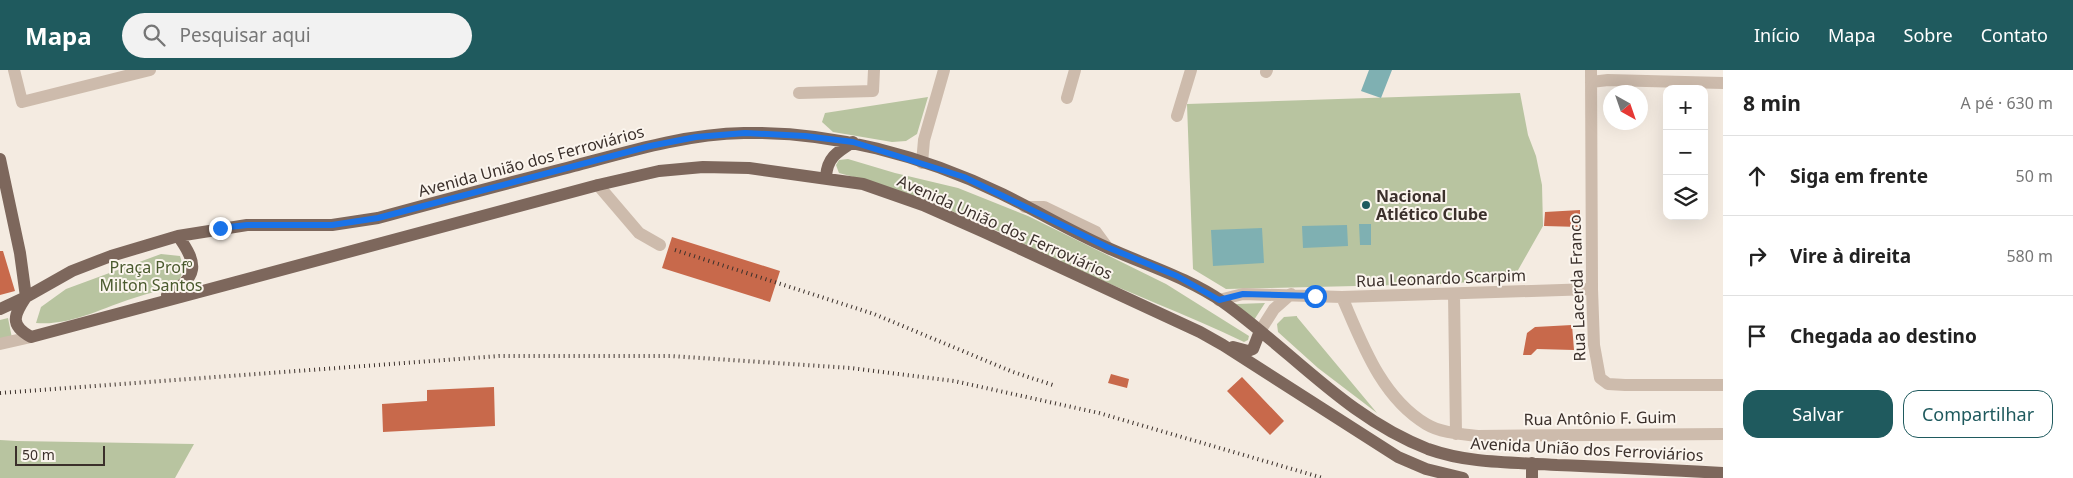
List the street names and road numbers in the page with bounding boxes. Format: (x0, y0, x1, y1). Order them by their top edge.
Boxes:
street label: Avenida União dos Ferroviários (416, 120, 646, 202)
street label: Avenida União dos Ferroviários (894, 170, 1116, 284)
street label: Rua Lacerda Franco (1563, 214, 1591, 362)
street label: Rua Leonardo Scarpim (1356, 264, 1526, 292)
street label: Rua Antônio F. Guim (1523, 406, 1677, 430)
street label: Avenida União dos Ferroviários (1470, 432, 1704, 466)

